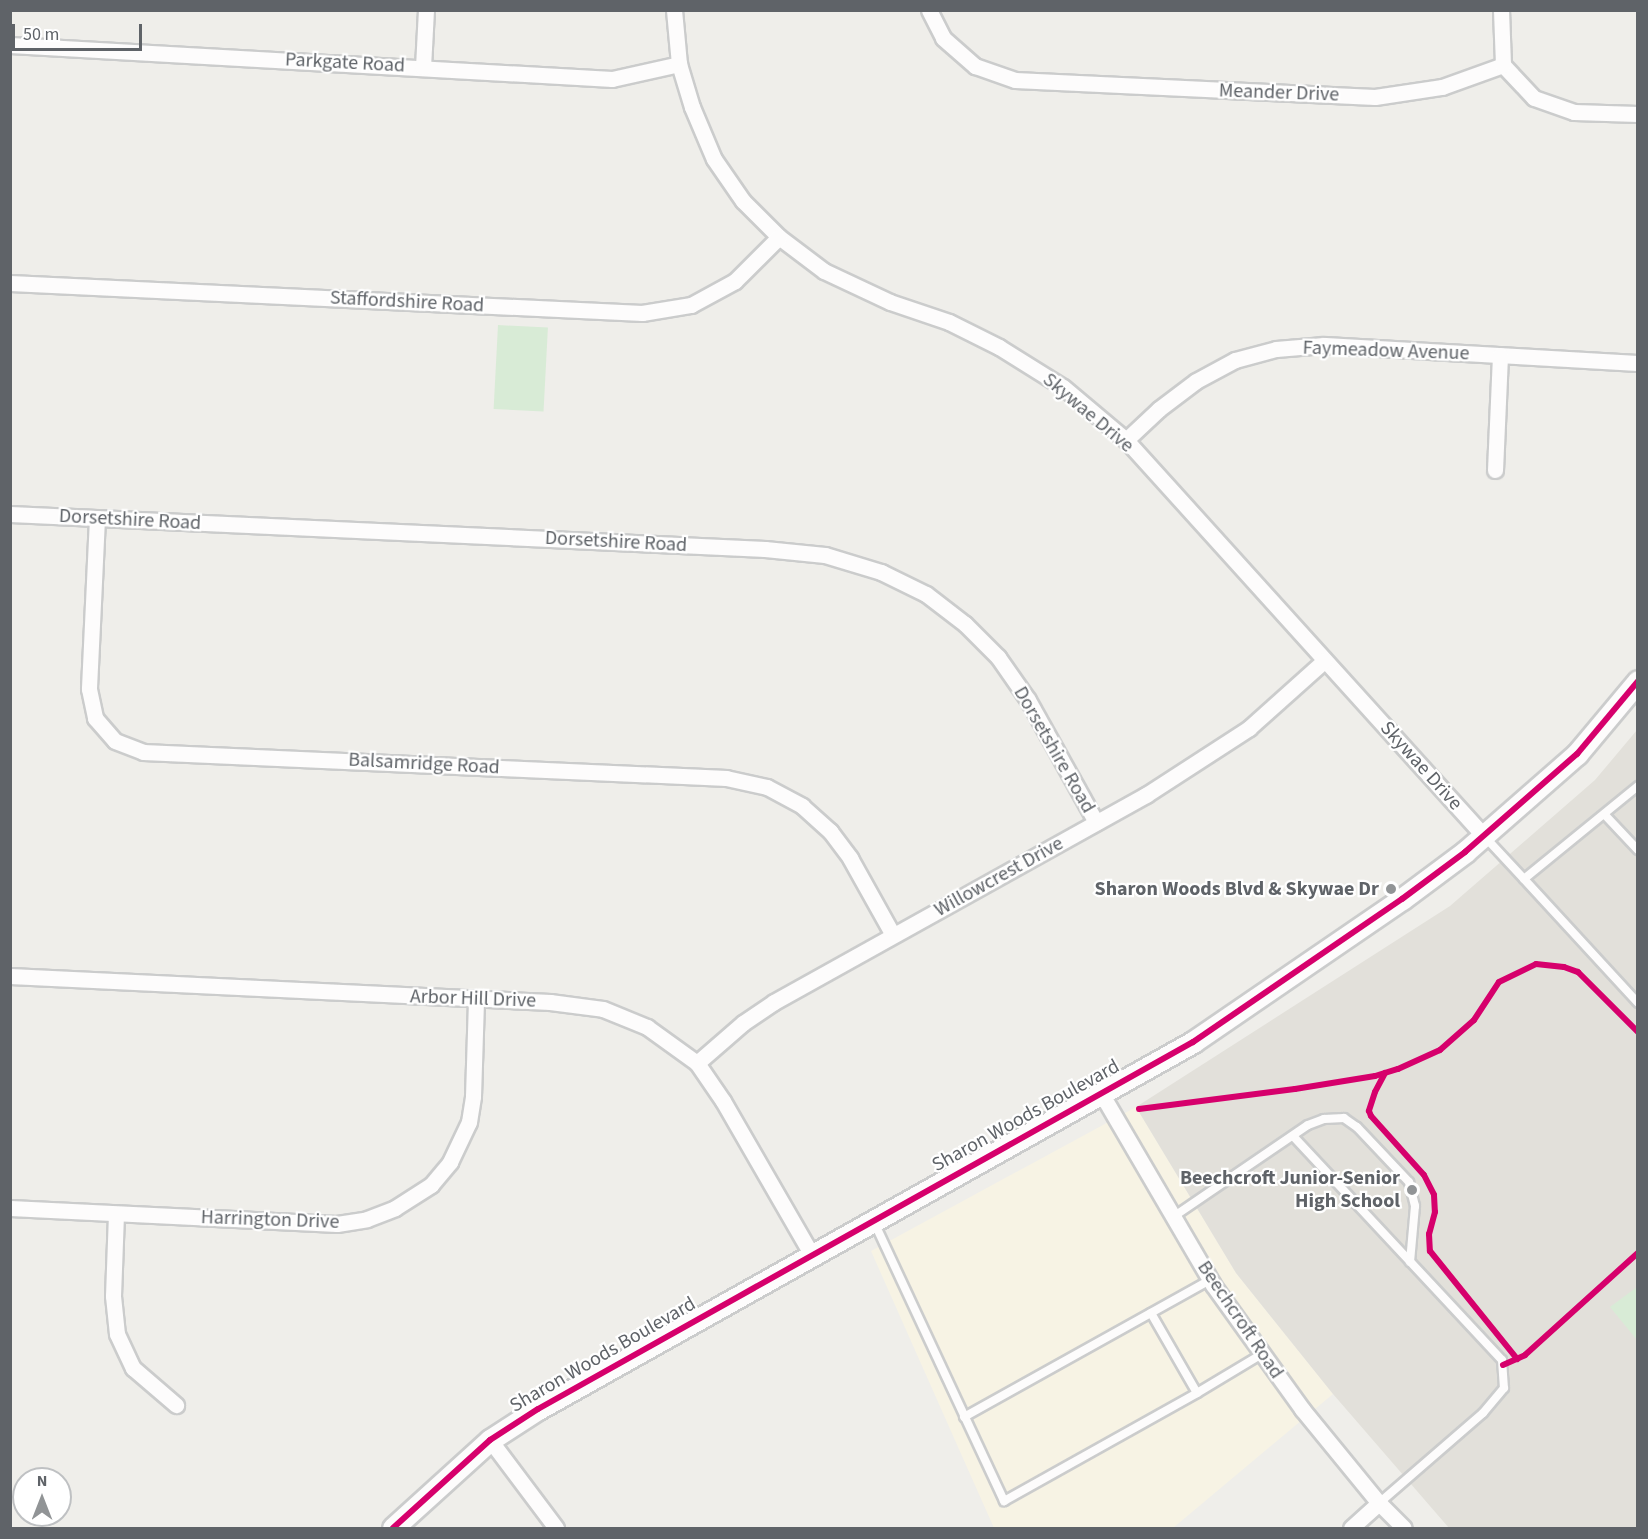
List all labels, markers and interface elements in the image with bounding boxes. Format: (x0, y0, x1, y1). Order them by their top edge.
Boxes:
scale bar (15, 12, 146, 50)
text: 50 m (23, 22, 59, 47)
street label: Parkgate Road (284, 48, 406, 78)
street label: Meander Drive (1218, 79, 1340, 107)
street label: Staffordshire Road (329, 286, 485, 318)
street label: Faymeadow Avenue (1302, 336, 1470, 366)
street label: Skywae Drive (1038, 368, 1138, 458)
street label: Dorsetshire Road (58, 504, 202, 536)
street label: Dorsetshire Road (544, 526, 688, 558)
street label: Dorsetshire Road (1008, 682, 1100, 818)
street label: Skywae Drive (1375, 717, 1467, 815)
street label: Balsamridge Road (348, 748, 500, 780)
street label: Willowcrest Drive (930, 832, 1068, 922)
place label: Sharon Woods Blvd & Skywae Dr (1095, 877, 1379, 901)
marker: Sharon Woods Blvd & Skywae Dr (1384, 882, 1398, 896)
street label: Arbor Hill Drive (410, 985, 536, 1013)
street label: Sharon Woods Boulevard (928, 1054, 1124, 1178)
place label: Beechcroft Junior-Senior High School (1180, 1166, 1400, 1213)
marker: Beechcroft Junior-Senior High School (1405, 1183, 1419, 1197)
street label: Harrington Drive (200, 1206, 340, 1234)
street label: Beechcroft Road (1192, 1256, 1288, 1384)
street label: Sharon Woods Boulevard (506, 1292, 700, 1418)
north arrow (12, 1467, 72, 1527)
text: N (37, 1470, 47, 1492)

